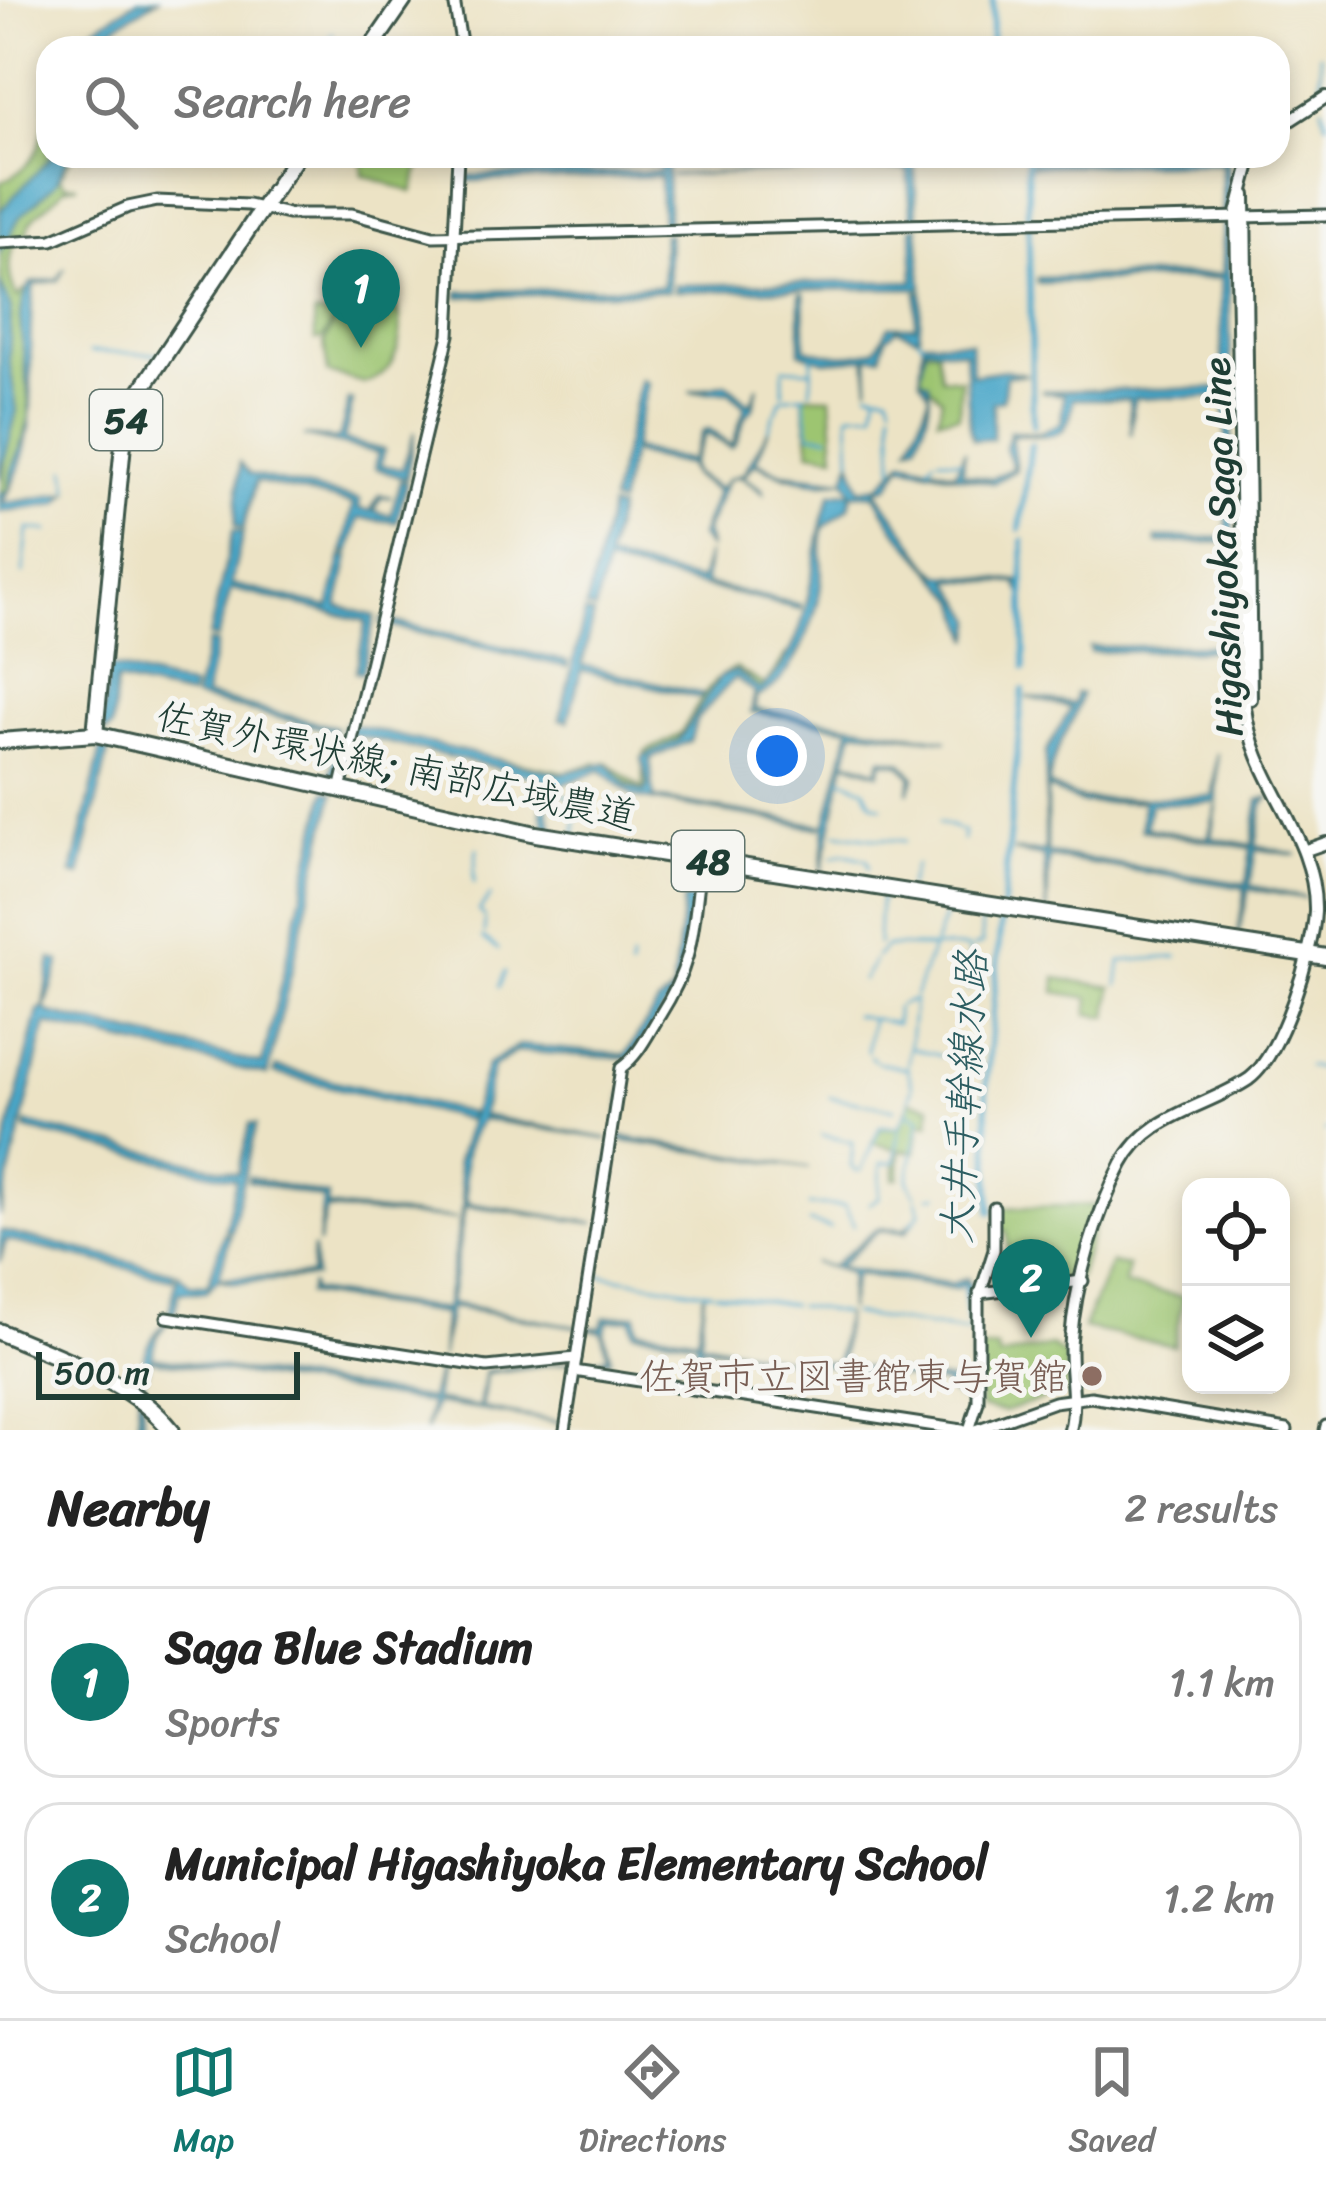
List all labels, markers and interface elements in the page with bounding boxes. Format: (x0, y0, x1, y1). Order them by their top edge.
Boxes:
search box (36, 36, 1290, 168)
text: Search here (174, 62, 411, 142)
icon: search (78, 69, 144, 135)
pin: 1 (322, 249, 400, 348)
street label: Higashiyoka Saga Line (1181, 356, 1264, 738)
road number: 54 (90, 390, 162, 450)
street label: 佐賀外環状線; 南部広域農道 (150, 681, 644, 850)
your location (747, 726, 807, 786)
road number: 48 (672, 831, 744, 891)
water label: 大井手幹線水路 (919, 946, 1009, 1246)
map controls (1182, 1178, 1290, 1394)
button: locate (1182, 1178, 1290, 1286)
pin: 2 (992, 1239, 1070, 1338)
button: layers (1182, 1286, 1290, 1394)
place label: 佐賀市立図書館東与賀館 (639, 1342, 1068, 1411)
text: 500 m (54, 1344, 150, 1402)
scale bar (36, 1346, 300, 1399)
marker: 佐賀市立図書館東与賀館 (1079, 1363, 1105, 1389)
text: Nearby (48, 1463, 209, 1553)
text: 2 results (1124, 1474, 1278, 1543)
text: Saga Blue Stadium (165, 1608, 533, 1688)
text: 1 (82, 1648, 98, 1717)
text: 1.1 km (1169, 1648, 1275, 1717)
text: Sports (165, 1688, 280, 1757)
text: Municipal Higashiyoka Elementary School (165, 1824, 988, 1904)
text: 2 (79, 1864, 101, 1933)
text: 1.2 km (1163, 1864, 1275, 1933)
text: School (165, 1904, 280, 1973)
tab: Map (171, 2039, 237, 2169)
tab: Directions (579, 2039, 726, 2169)
tab: Saved (1068, 2039, 1155, 2169)

